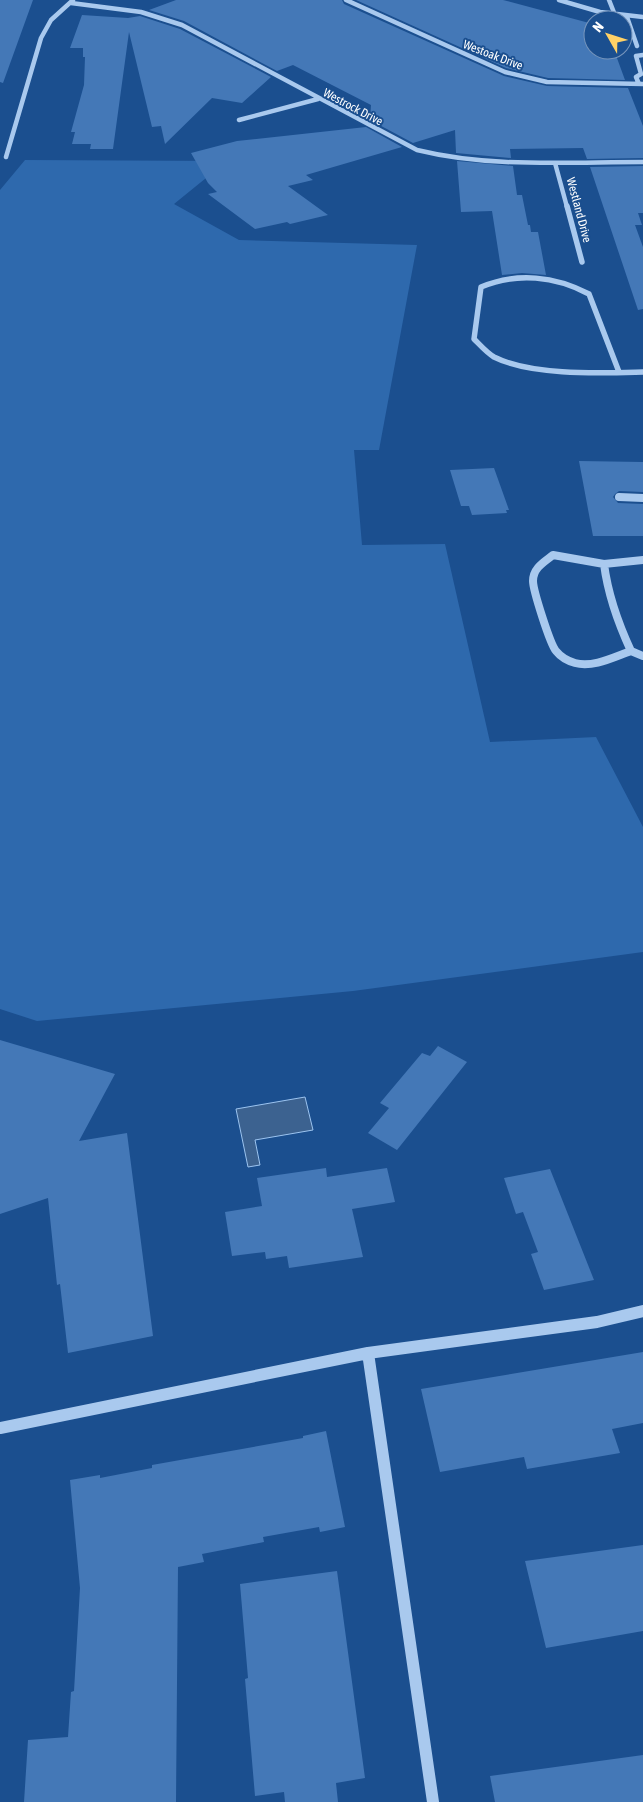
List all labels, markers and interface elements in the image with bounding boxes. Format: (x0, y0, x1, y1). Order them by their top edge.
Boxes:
north arrow (583, 10, 633, 60)
text: N (589, 19, 607, 35)
street label: Westoak Drive (461, 37, 525, 73)
street label: Westrock Drive (321, 85, 385, 129)
street label: Westland Drive (564, 176, 594, 244)

